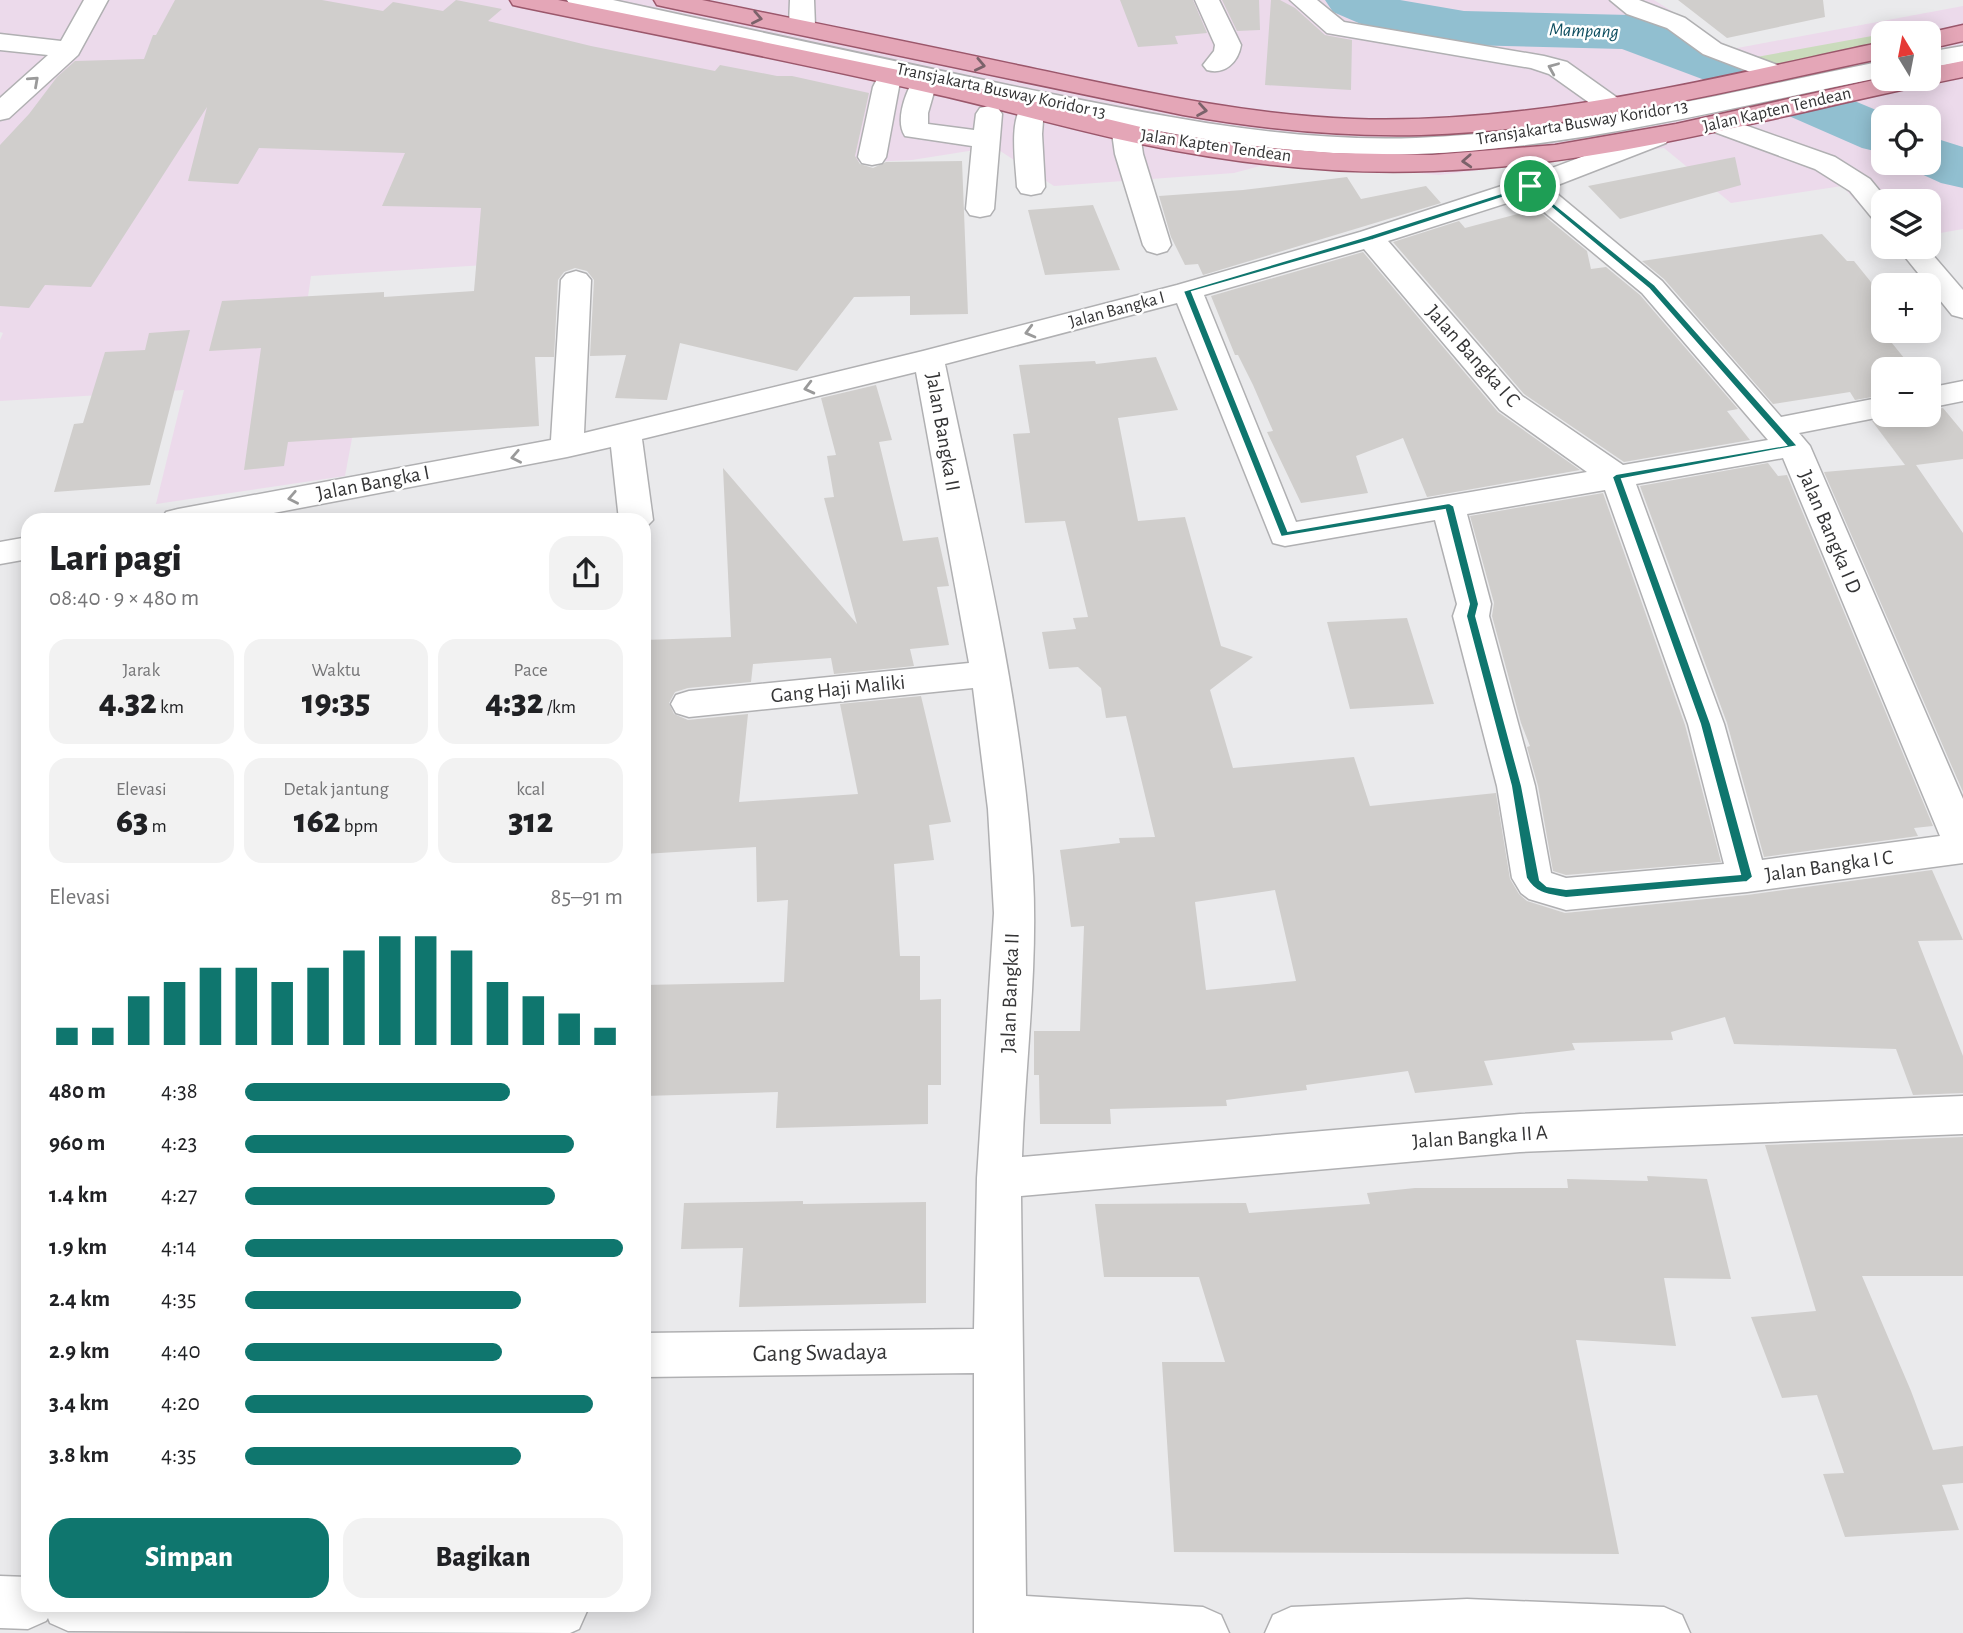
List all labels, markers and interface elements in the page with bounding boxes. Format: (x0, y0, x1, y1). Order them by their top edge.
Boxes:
one-way arrow (751, 10, 763, 25)
water label: Mampang (1549, 20, 1619, 42)
north arrow (1871, 21, 1941, 91)
map controls (1871, 21, 1941, 427)
one-way arrow (974, 56, 986, 71)
street label: Transjakarta Busway Koridor 13 (894, 60, 1108, 122)
one-way arrow (1548, 62, 1560, 76)
one-way arrow (26, 77, 39, 89)
street label: Jalan Kapten Tendean (1701, 84, 1853, 136)
street label: Transjakarta Busway Koridor 13 (1475, 97, 1689, 149)
one-way arrow (1196, 102, 1208, 117)
button: locate (1871, 105, 1941, 175)
street label: Jalan Kapten Tendean (1140, 127, 1292, 165)
one-way arrow (1461, 154, 1472, 169)
pin (1500, 156, 1560, 216)
icon: arrive (1511, 167, 1549, 205)
button: layers (1871, 189, 1941, 259)
button: + (1871, 273, 1941, 343)
street label: Jalan Bangka I (1067, 289, 1167, 331)
street label: Jalan Bangka I C (1422, 301, 1524, 411)
one-way arrow (1024, 324, 1036, 339)
button: − (1871, 357, 1941, 427)
street label: Jalan Bangka II (922, 371, 964, 493)
one-way arrow (803, 380, 815, 394)
one-way arrow (510, 448, 522, 463)
street label: Jalan Bangka I (315, 462, 431, 504)
street label: Jalan Bangka I D (1795, 467, 1865, 597)
one-way arrow (287, 490, 299, 505)
button: share (549, 536, 623, 610)
text: Lari pagi (49, 540, 182, 578)
text: 08:40 · 9 × 480 m (49, 587, 199, 610)
text: Jarak (123, 661, 160, 680)
text: Waktu (311, 661, 361, 680)
text: Pace (514, 661, 548, 680)
street label: Gang Haji Maliki (770, 671, 906, 707)
text: 4.32 (99, 685, 157, 720)
text: 19:35 (302, 685, 370, 720)
text: 4:32 (485, 685, 544, 720)
text: km (157, 698, 184, 717)
text: /km (544, 698, 576, 717)
text: Elevasi (116, 780, 167, 799)
text: Detak jantung (283, 780, 389, 799)
text: kcal (516, 780, 545, 799)
text: 63 (116, 804, 148, 839)
text: 162 (294, 804, 341, 839)
text: 312 (508, 804, 553, 839)
text: m (148, 817, 167, 836)
text: bpm (341, 817, 378, 836)
street label: Jalan Bangka I C (1764, 847, 1894, 885)
text: Elevasi (49, 886, 110, 909)
text: 85–91 m (551, 886, 623, 909)
street label: Jalan Bangka II (997, 933, 1023, 1053)
text: 480 m (49, 1080, 106, 1103)
text: 4:38 (161, 1080, 198, 1103)
street label: Jalan Bangka II A (1412, 1122, 1548, 1152)
text: 960 m (49, 1132, 105, 1155)
text: 4:23 (161, 1132, 197, 1155)
text: 1.4 km (49, 1184, 108, 1207)
text: 4:27 (161, 1184, 197, 1207)
text: 1.9 km (49, 1236, 107, 1259)
text: 4:14 (161, 1236, 196, 1259)
text: 2.4 km (49, 1288, 110, 1311)
text: 4:35 (161, 1288, 196, 1311)
text: 2.9 km (49, 1340, 110, 1363)
text: 4:40 (161, 1340, 201, 1363)
street label: Gang Swadaya (752, 1340, 888, 1366)
text: 3.4 km (49, 1392, 109, 1415)
text: 4:20 (161, 1392, 200, 1415)
text: 3.8 km (49, 1444, 109, 1467)
text: 4:35 (161, 1444, 196, 1467)
button: Simpan (49, 1518, 329, 1598)
button: Bagikan (343, 1518, 623, 1598)

